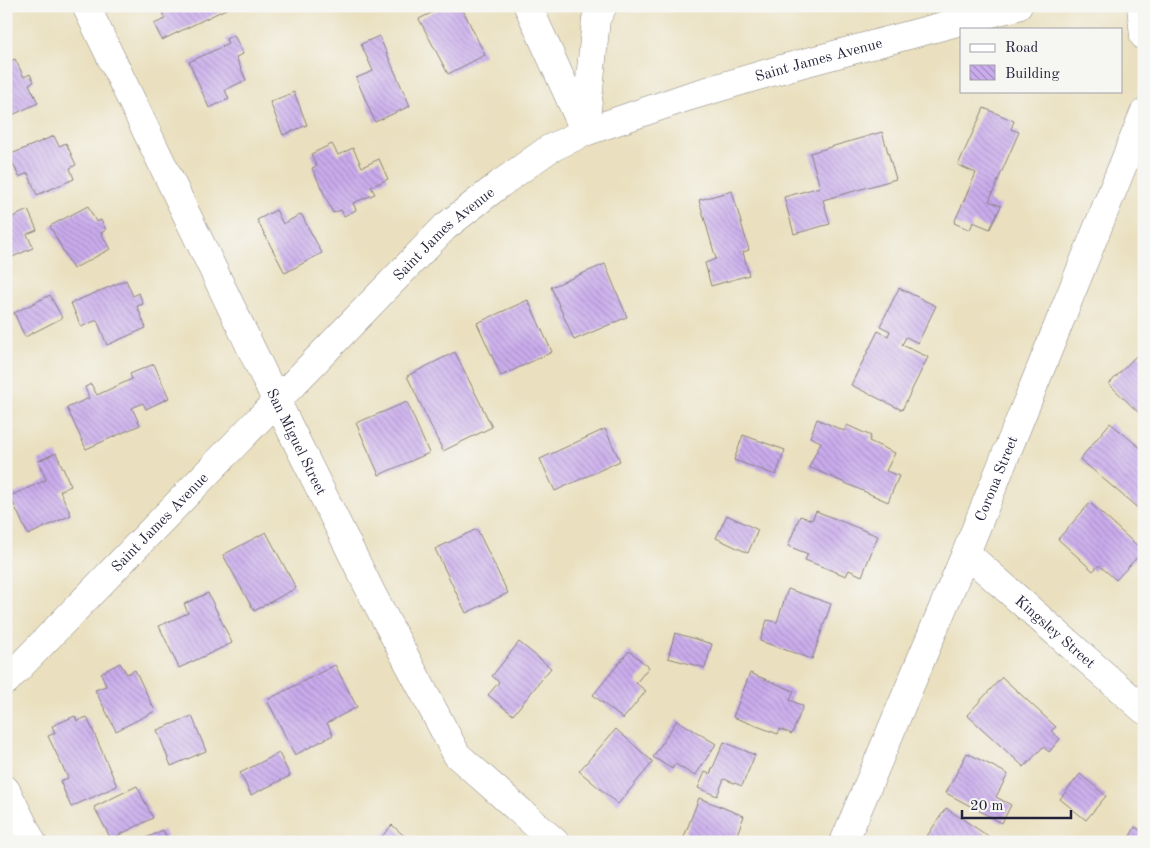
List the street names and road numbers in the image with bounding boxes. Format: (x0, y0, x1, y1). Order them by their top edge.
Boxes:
street label: Saint James Avenue (754, 36, 884, 85)
street label: Saint James Avenue (391, 185, 498, 284)
street label: San Miguel Street (263, 387, 328, 498)
street label: Corona Street (974, 434, 1021, 524)
street label: Saint James Avenue (110, 471, 212, 576)
street label: Kingsley Street (1011, 594, 1097, 672)

